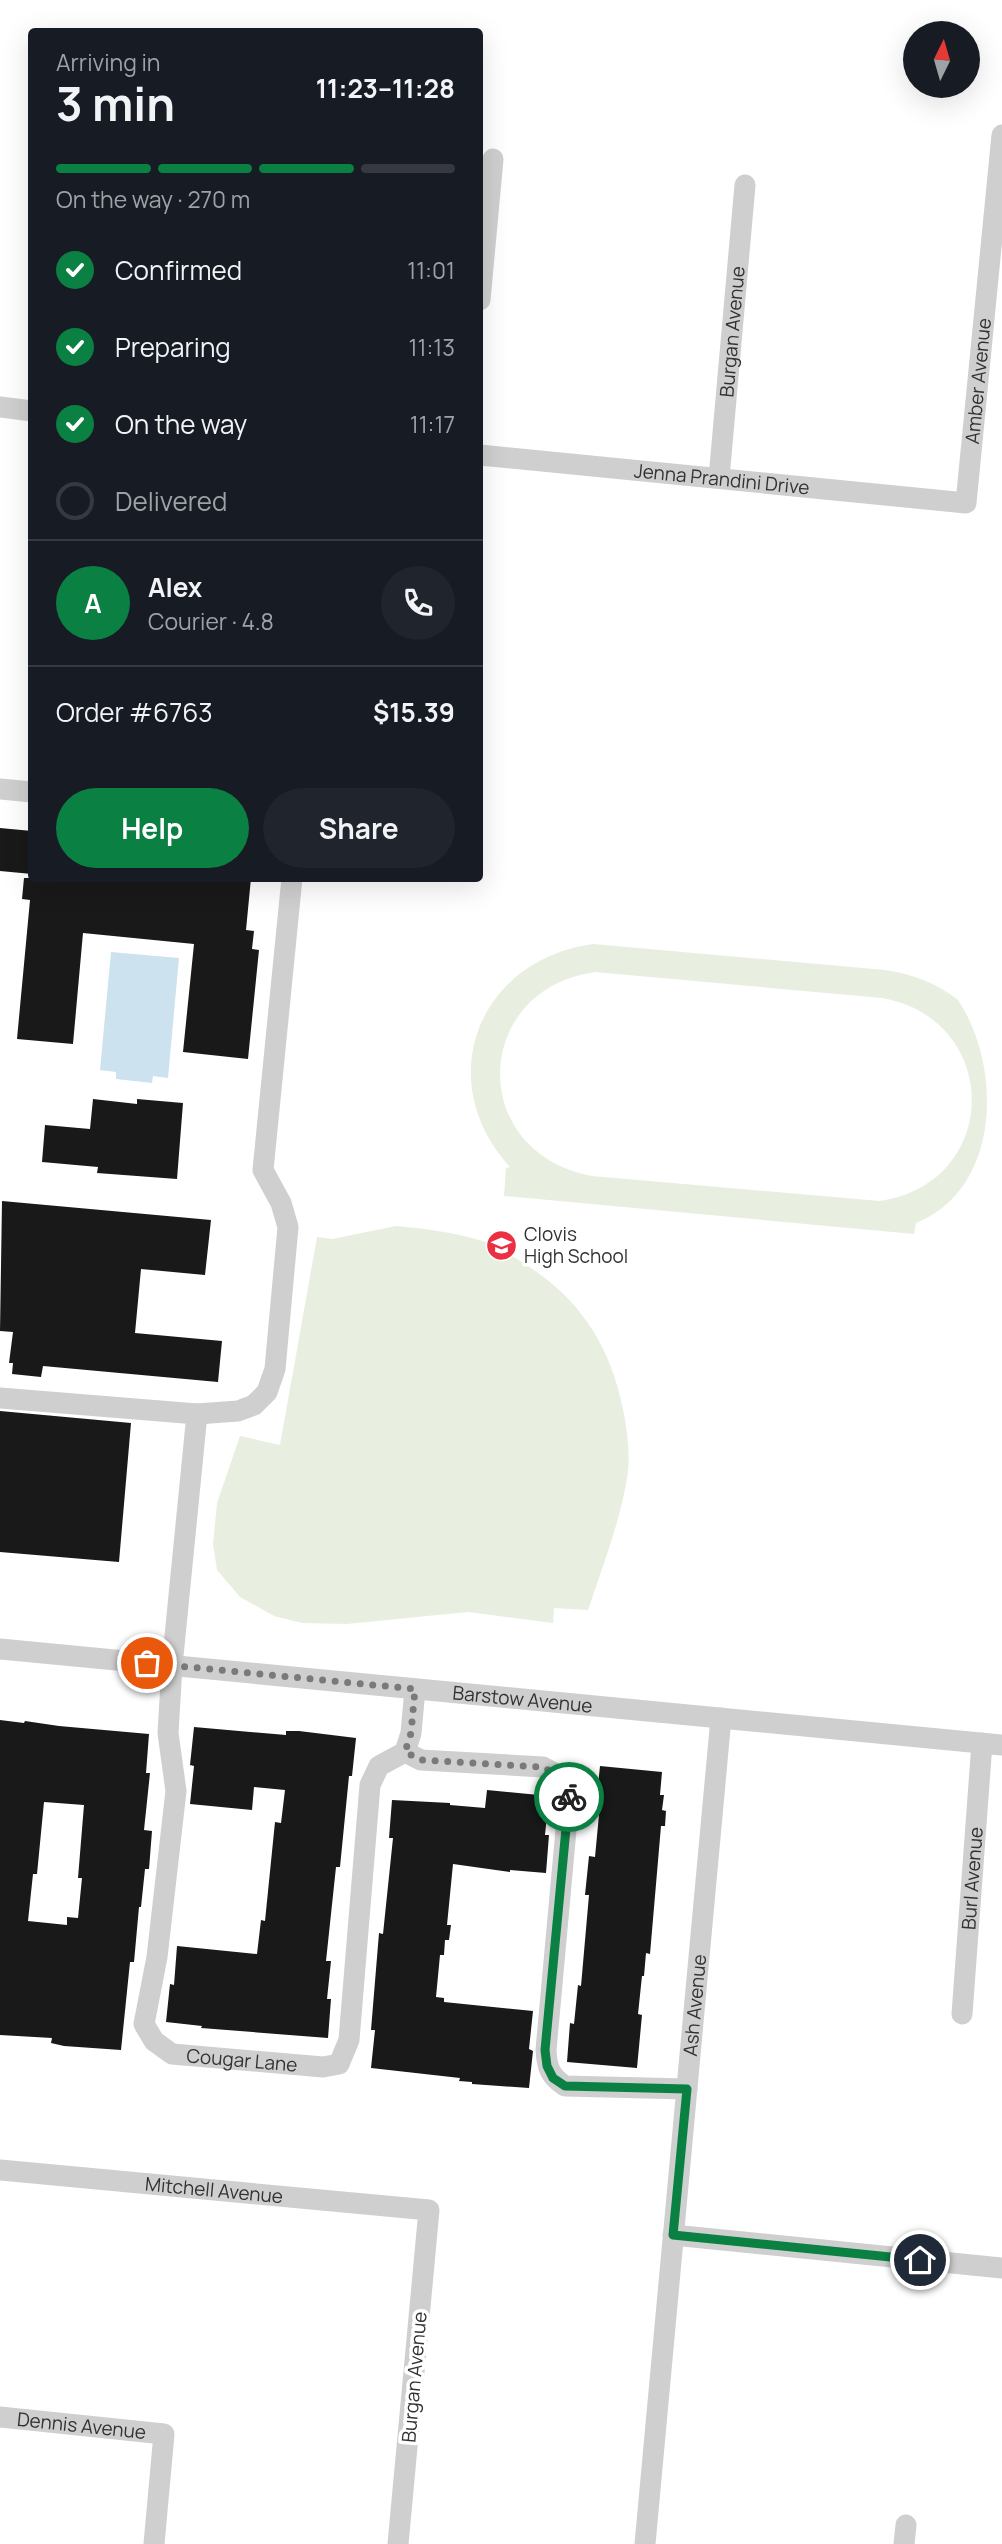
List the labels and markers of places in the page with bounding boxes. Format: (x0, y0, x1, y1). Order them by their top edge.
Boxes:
place label: Clovis High School (524, 1221, 628, 1269)
school or university icon: Clovis High School (484, 1228, 518, 1262)
pin (117, 1633, 177, 1693)
pin (890, 2230, 950, 2290)

